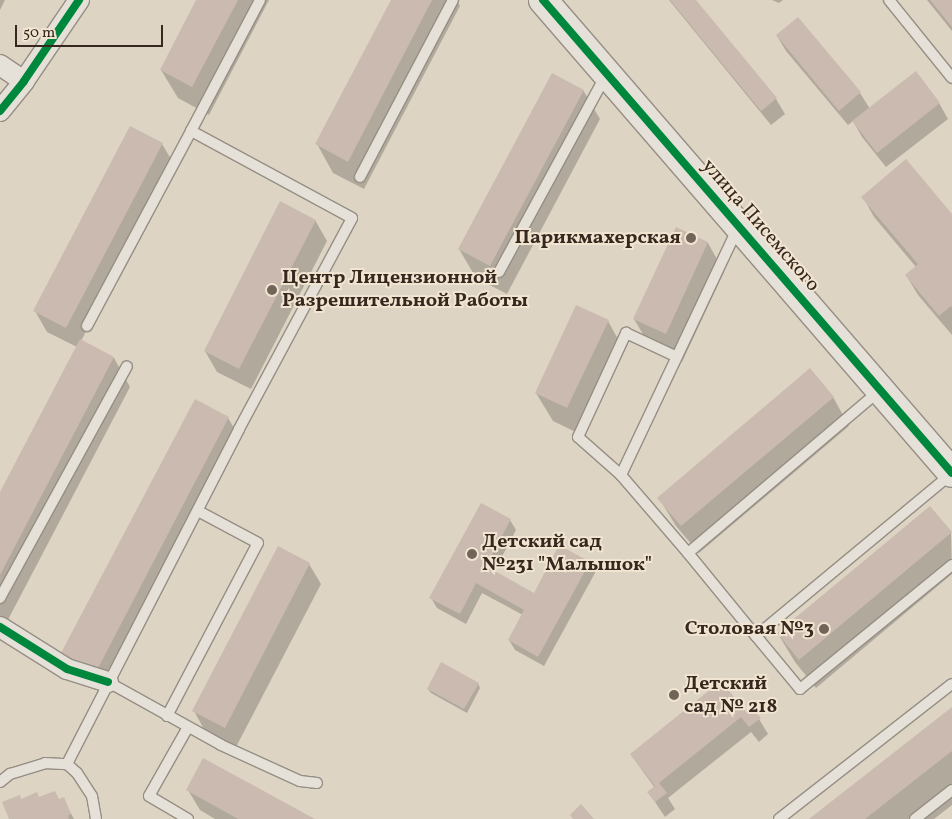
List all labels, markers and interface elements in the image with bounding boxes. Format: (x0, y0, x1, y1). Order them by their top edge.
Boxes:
scale bar (18, 15, 165, 47)
text: 50 m (23, 23, 55, 44)
street label: улица Писемского (696, 155, 824, 297)
place label: Парикмахерская (515, 226, 681, 250)
marker: Парикмахерская (685, 232, 697, 244)
place label: Центр Лицензионной Разрешительной Работы (282, 266, 528, 313)
marker: Центр Лицензионной Разрешительной Работы (266, 284, 278, 296)
place label: Детский сад №231 "Малышок" (482, 530, 652, 577)
marker: Детский сад №231 "Малышок" (466, 548, 478, 560)
place label: Столовая №3 (685, 617, 814, 641)
marker: Столовая №3 (818, 623, 830, 635)
place label: Детский сад № 218 (684, 672, 777, 719)
marker: Детский сад № 218 (668, 689, 680, 701)

